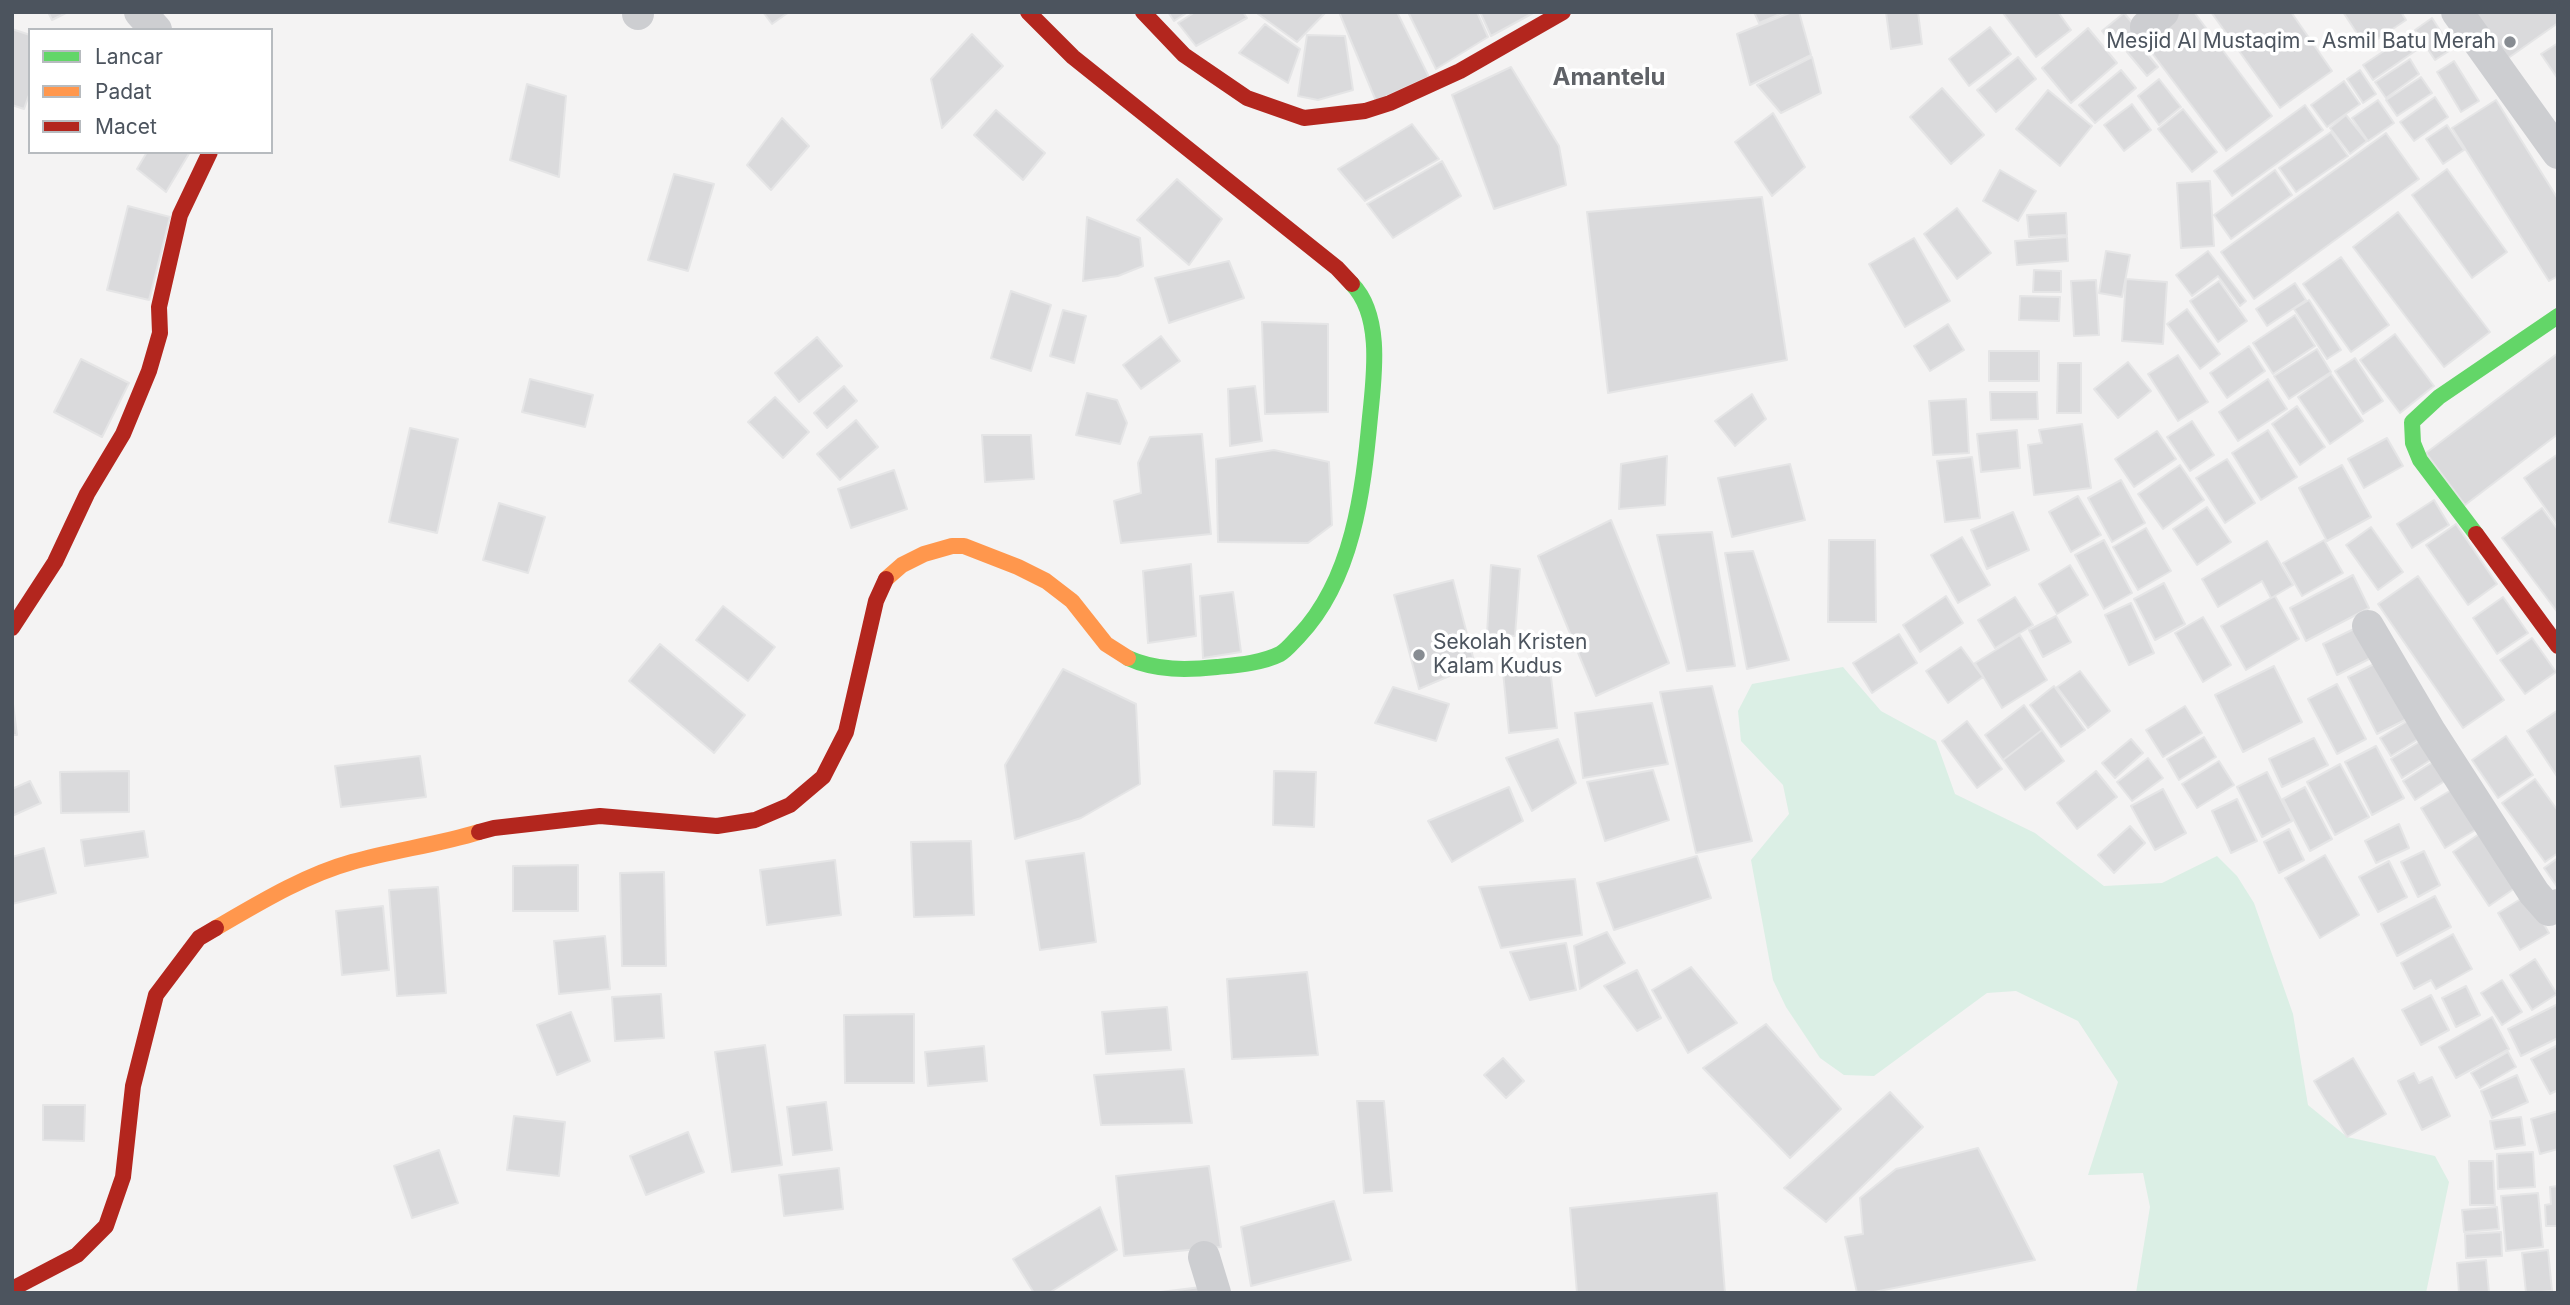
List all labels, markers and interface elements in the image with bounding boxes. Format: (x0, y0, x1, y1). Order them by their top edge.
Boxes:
legend (28, 28, 273, 154)
place label: Mesjid Al Mustaqim - Asmil Batu Merah (2106, 29, 2496, 55)
marker: Mesjid Al Mustaqim - Asmil Batu Merah (2502, 34, 2518, 50)
text: Lancar (95, 44, 163, 69)
district label: Amantelu (1553, 64, 1665, 92)
text: Padat (95, 79, 152, 104)
text: Macet (95, 114, 157, 139)
place label: Sekolah Kristen Kalam Kudus (1433, 630, 1587, 680)
marker: Sekolah Kristen Kalam Kudus (1411, 647, 1427, 663)

